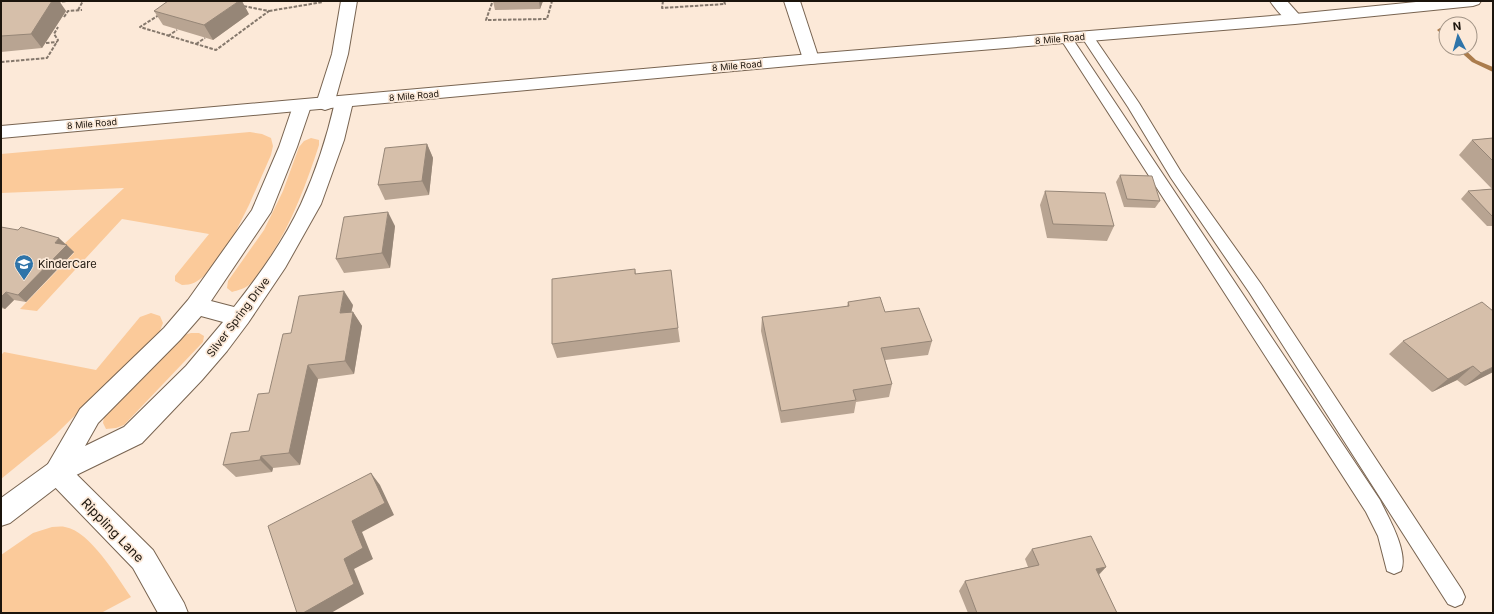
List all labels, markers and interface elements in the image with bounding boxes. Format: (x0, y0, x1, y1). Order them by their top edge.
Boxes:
north arrow (1438, 16, 1478, 56)
text: N (1452, 19, 1462, 33)
street label: 8 Mile Road (1035, 31, 1085, 46)
street label: 8 Mile Road (712, 58, 762, 73)
street label: 8 Mile Road (389, 88, 439, 103)
street label: 8 Mile Road (67, 116, 117, 131)
school or university icon: KinderCare (13, 253, 35, 281)
place label: KinderCare (38, 257, 97, 271)
street label: Silver Spring Drive (203, 274, 273, 360)
street label: Rippling Lane (78, 495, 148, 565)

